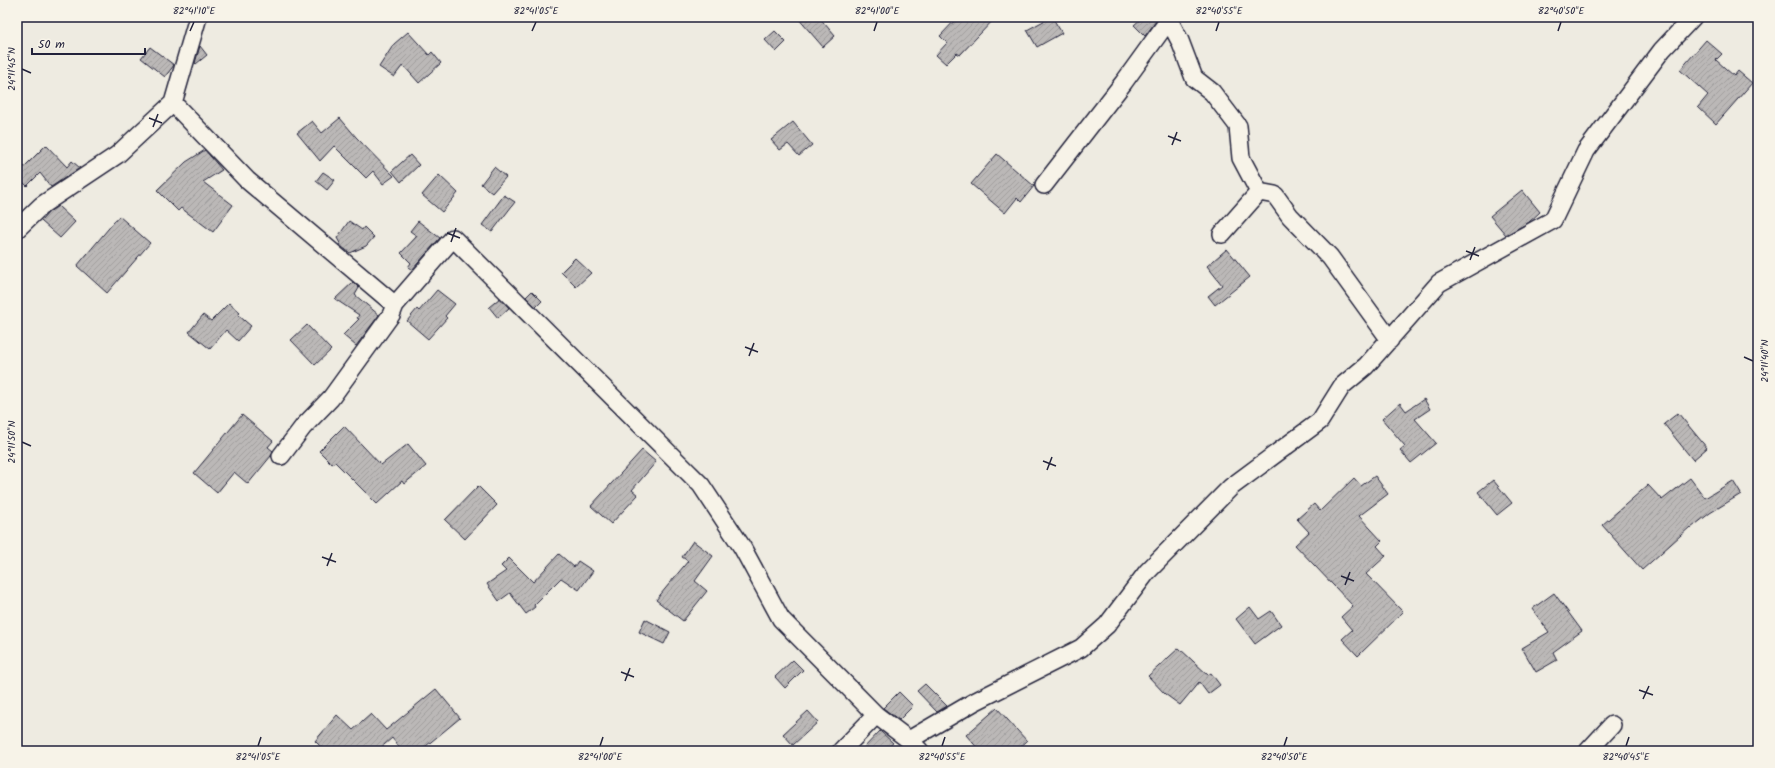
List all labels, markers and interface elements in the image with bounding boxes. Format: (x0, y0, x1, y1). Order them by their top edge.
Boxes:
text: 82°41'10"E (173, 3, 216, 19)
text: 82°41'05"E (514, 3, 560, 19)
text: 82°41'00"E (855, 3, 900, 19)
text: 82°40'55"E (1195, 3, 1244, 19)
text: 82°40'50"E (1538, 3, 1586, 19)
scale bar (32, 30, 145, 56)
text: 50 m (38, 35, 65, 54)
text: 24°11'45"N (4, 47, 20, 91)
text: 24°11'40"N (1757, 339, 1773, 383)
text: 24°11'50"N (4, 420, 20, 463)
text: 82°41'05"E (236, 749, 282, 765)
text: 82°41'00"E (578, 749, 623, 765)
text: 82°40'55"E (918, 749, 967, 765)
text: 82°40'50"E (1261, 749, 1309, 765)
text: 82°40'45"E (1602, 749, 1651, 765)

